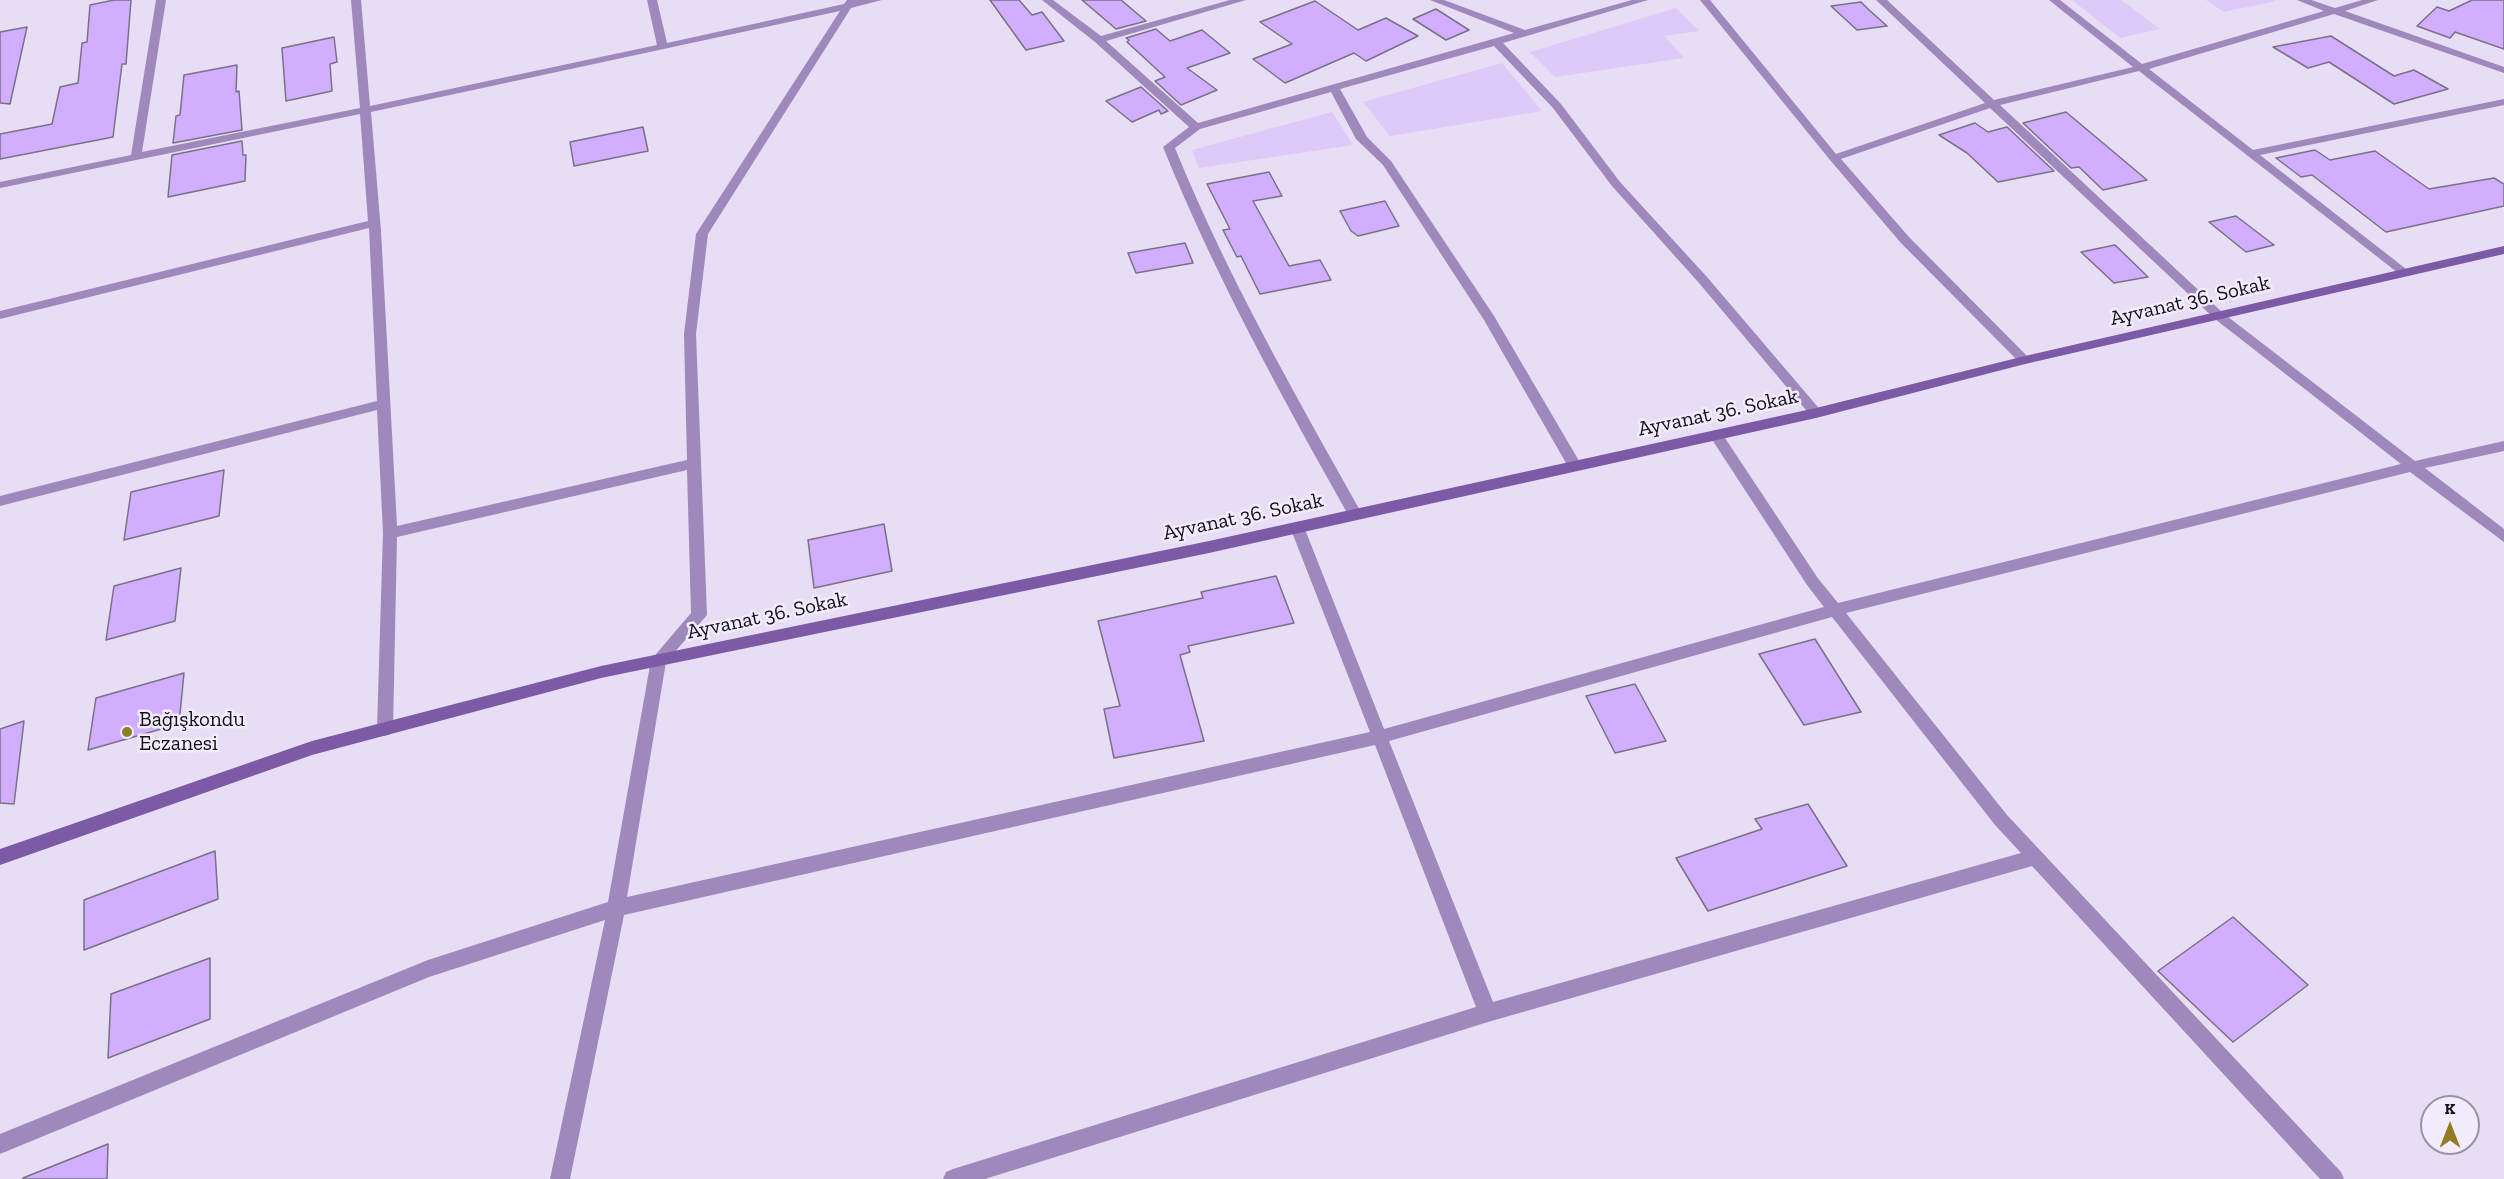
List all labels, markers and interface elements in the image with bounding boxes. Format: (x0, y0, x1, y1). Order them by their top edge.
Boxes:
street label: Ayvanat 36. Sokak (2108, 270, 2272, 332)
street label: Ayvanat 36. Sokak (1636, 384, 1800, 442)
street label: Ayvanat 36. Sokak (1161, 488, 1325, 546)
street label: Ayvanat 36. Sokak (685, 587, 849, 645)
place label: Bağışkondu Eczanesi (139, 707, 245, 757)
marker: Bağışkondu Eczanesi (120, 725, 134, 739)
north arrow (2420, 1095, 2480, 1155)
text: K (2445, 1099, 2455, 1118)

